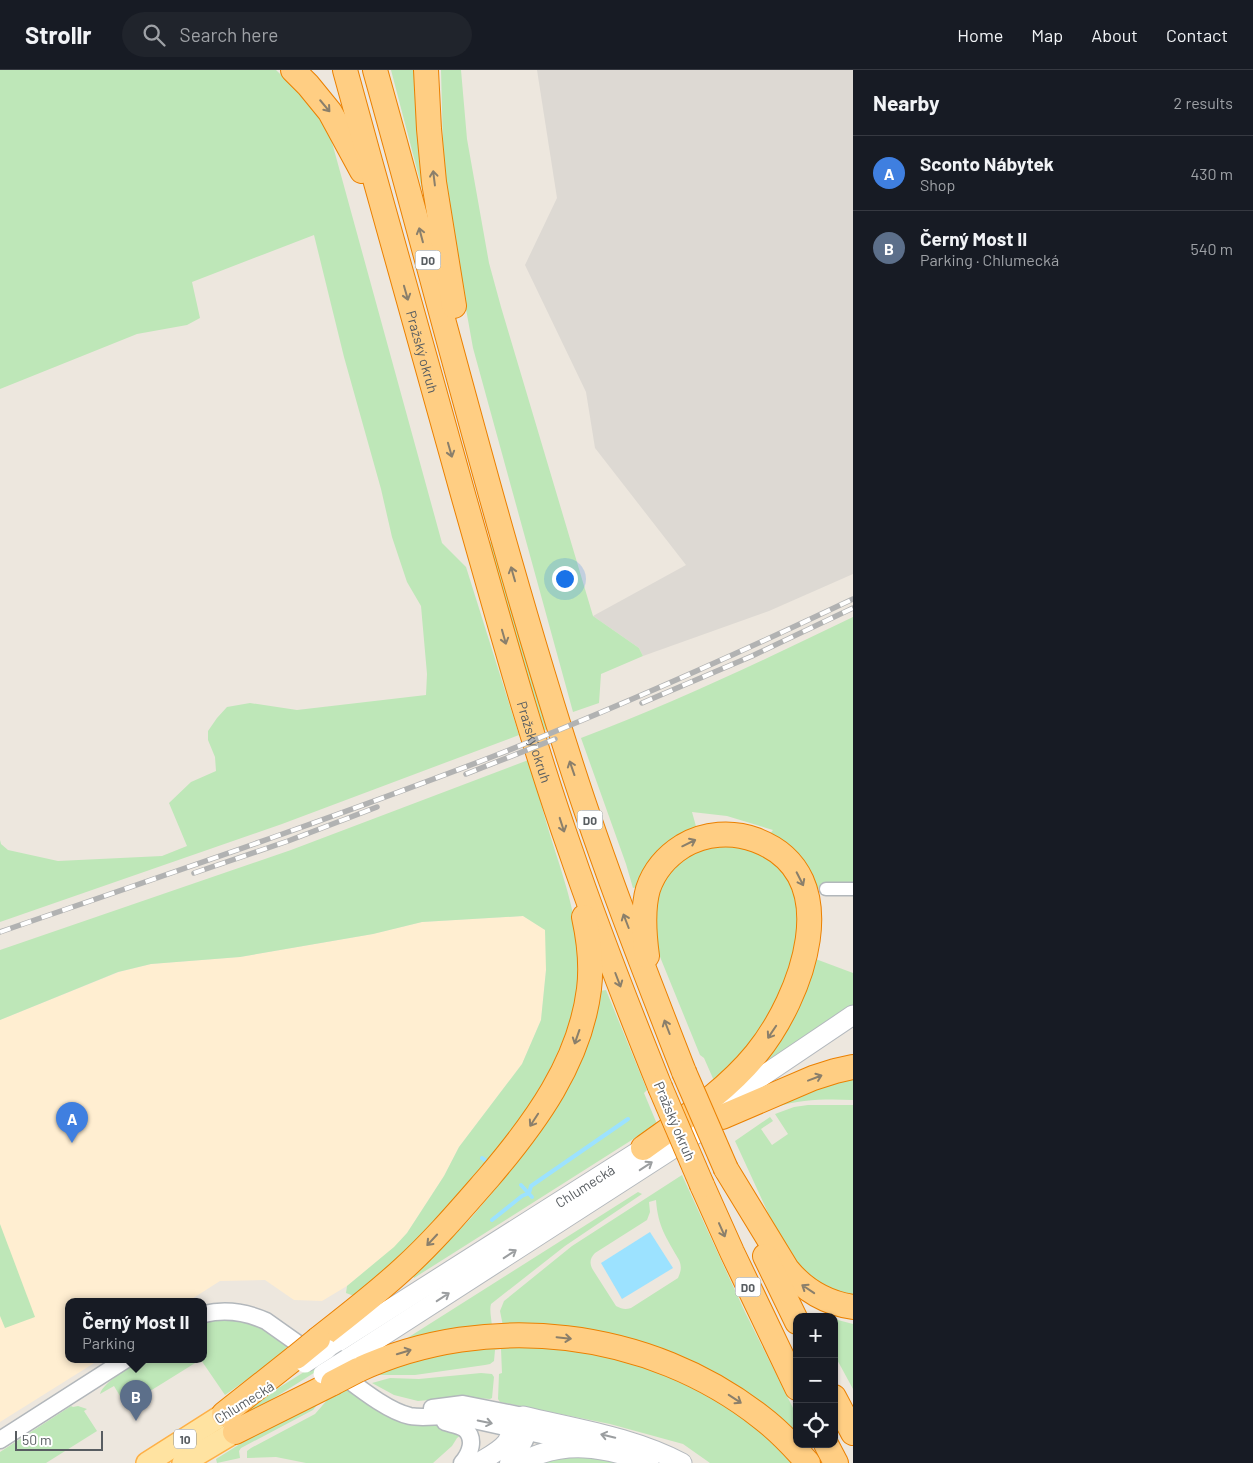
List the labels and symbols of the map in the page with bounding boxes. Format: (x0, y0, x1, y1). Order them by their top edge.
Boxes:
one-way arrow (320, 99, 331, 112)
one-way arrow (429, 171, 439, 187)
one-way arrow (415, 227, 425, 243)
road number: D0 (416, 250, 440, 270)
one-way arrow (402, 285, 412, 301)
street label: Pražský okruh (403, 308, 442, 395)
one-way arrow (446, 441, 456, 457)
one-way arrow (508, 566, 518, 582)
your location (552, 566, 578, 592)
one-way arrow (499, 629, 509, 645)
street label: Pražský okruh (514, 699, 555, 785)
one-way arrow (567, 760, 576, 776)
road number: D0 (578, 810, 602, 830)
one-way arrow (558, 817, 568, 833)
one-way arrow (681, 838, 696, 848)
one-way arrow (795, 872, 805, 887)
one-way arrow (621, 914, 630, 929)
one-way arrow (614, 972, 623, 987)
one-way arrow (662, 1020, 671, 1035)
one-way arrow (767, 1025, 777, 1039)
one-way arrow (572, 1029, 581, 1044)
one-way arrow (807, 1073, 822, 1082)
street label: Pražský okruh (651, 1079, 699, 1163)
pin: A (56, 1102, 88, 1143)
one-way arrow (529, 1112, 539, 1126)
street label: Chlumecká (552, 1160, 617, 1211)
one-way arrow (639, 1161, 653, 1171)
one-way arrow (717, 1222, 727, 1237)
one-way arrow (426, 1234, 438, 1246)
one-way arrow (503, 1249, 517, 1259)
road number: D0 (736, 1278, 760, 1296)
one-way arrow (801, 1284, 815, 1294)
one-way arrow (436, 1292, 450, 1302)
one-way arrow (556, 1333, 572, 1343)
one-way arrow (395, 1347, 411, 1357)
street label: Chlumecká (211, 1377, 277, 1427)
pin: B (120, 1380, 152, 1421)
one-way arrow (727, 1394, 741, 1404)
one-way arrow (476, 1418, 492, 1427)
scale bar (15, 1428, 102, 1451)
road number: 10 (174, 1430, 196, 1448)
one-way arrow (601, 1431, 617, 1440)

